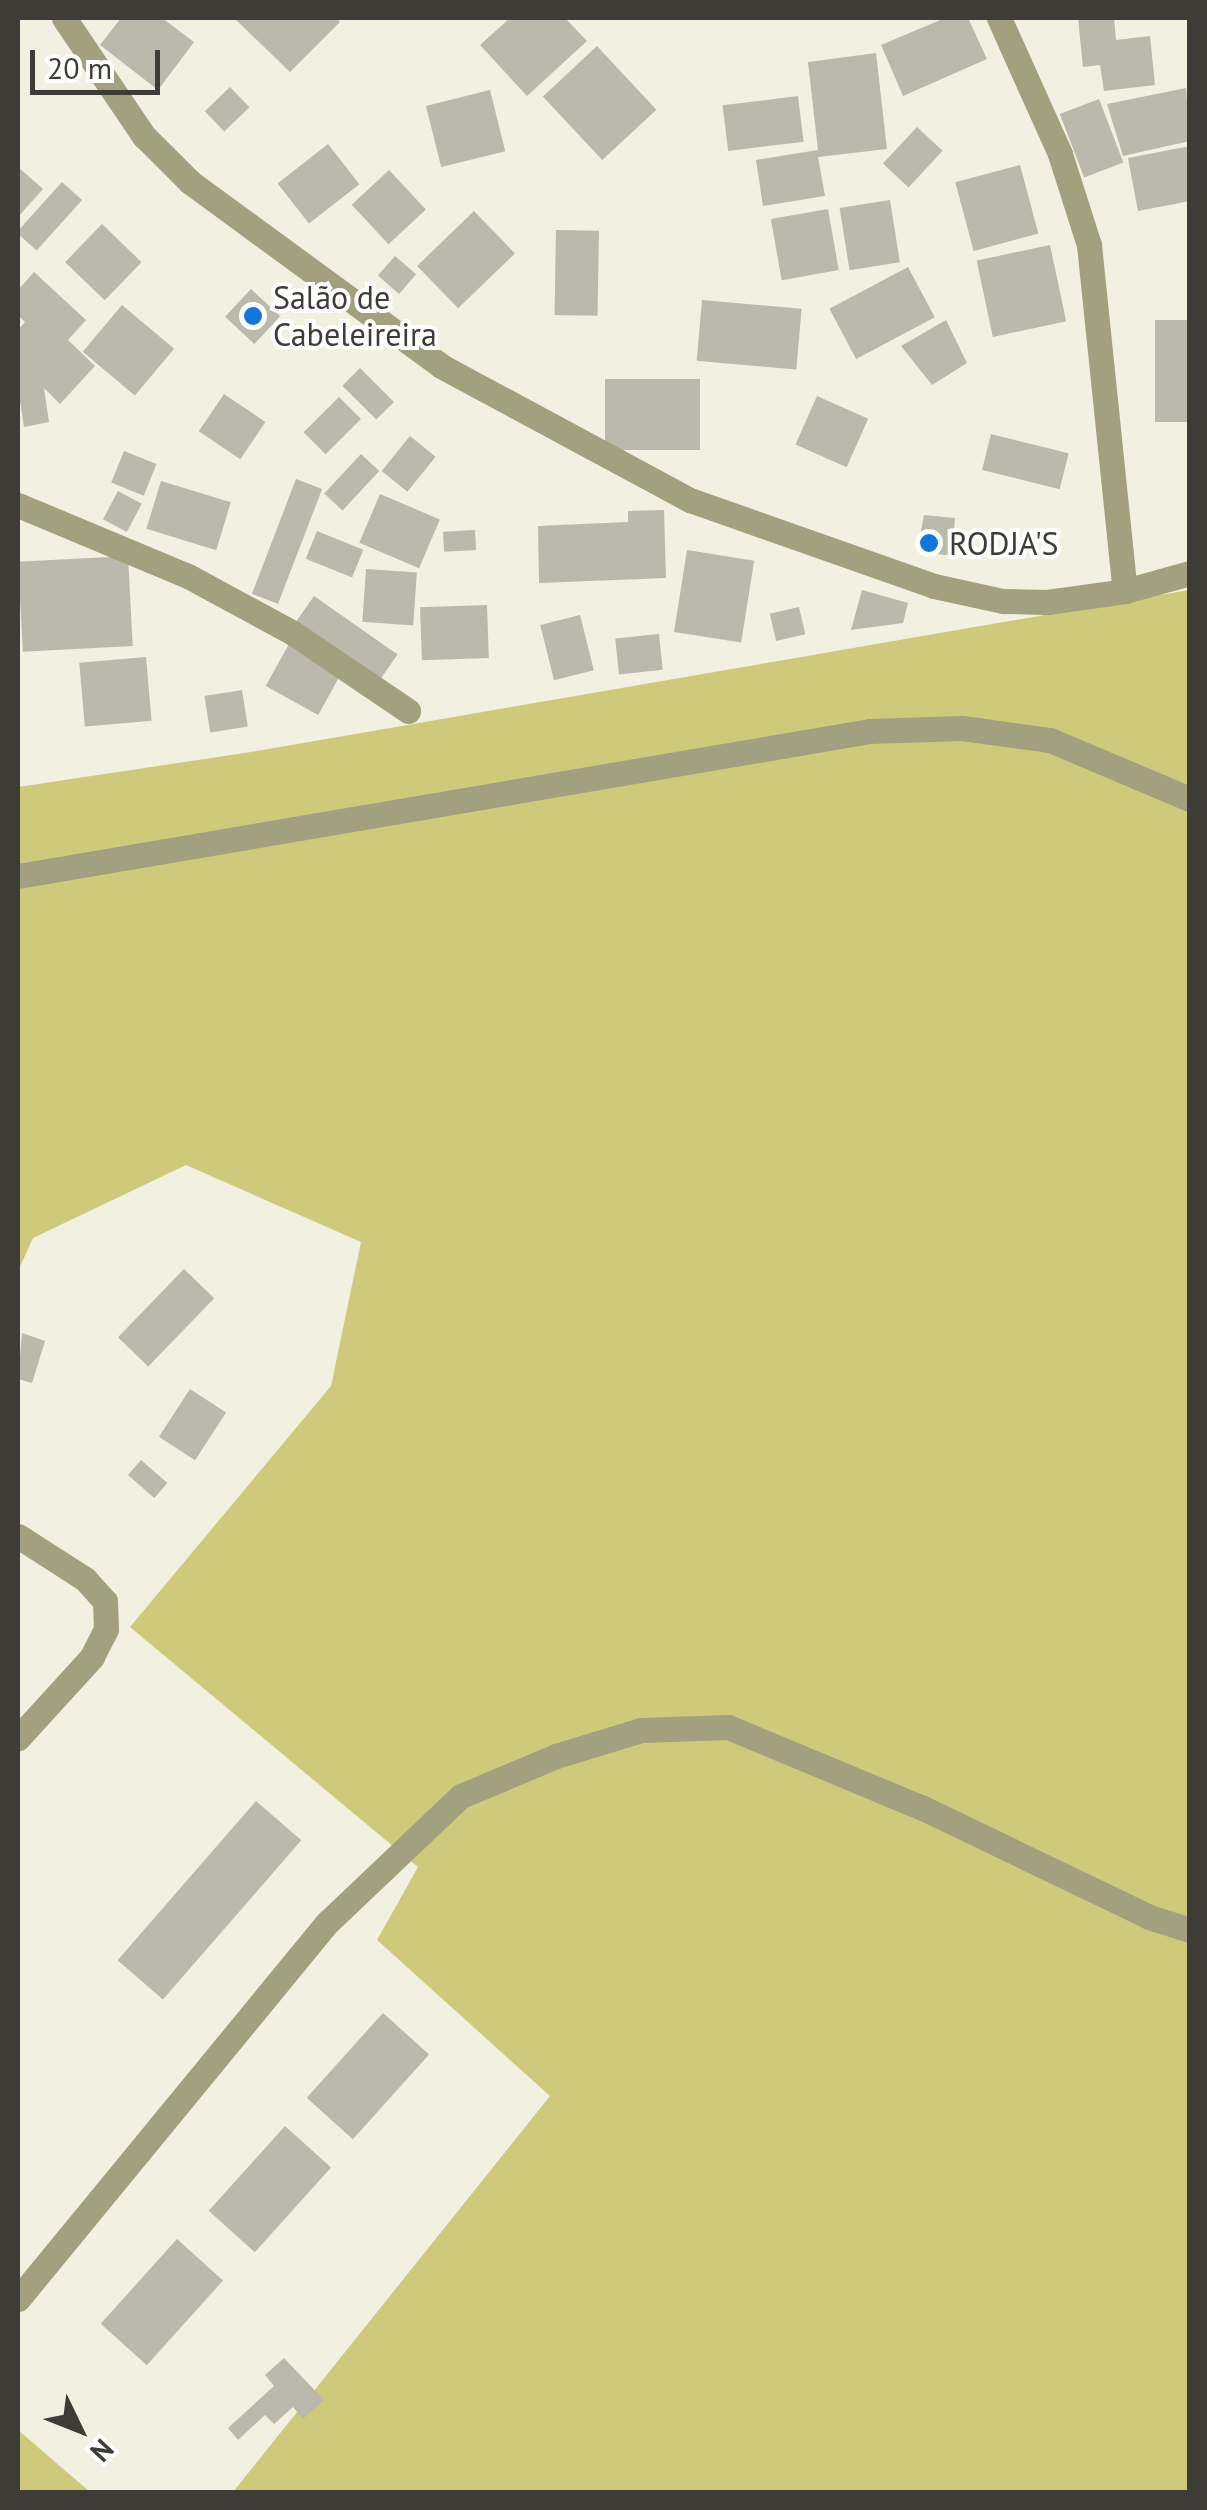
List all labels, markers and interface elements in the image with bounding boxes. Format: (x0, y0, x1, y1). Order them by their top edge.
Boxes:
scale bar (35, 30, 165, 92)
text: 20 m (47, 48, 112, 87)
place label: Salão de Cabeleireira (273, 279, 437, 354)
marker: Salão de Cabeleireira (242, 305, 264, 327)
place label: RODJA'S (949, 524, 1059, 562)
marker: RODJA'S (918, 532, 940, 554)
north arrow (30, 2380, 130, 2480)
text: N (82, 2431, 122, 2470)

